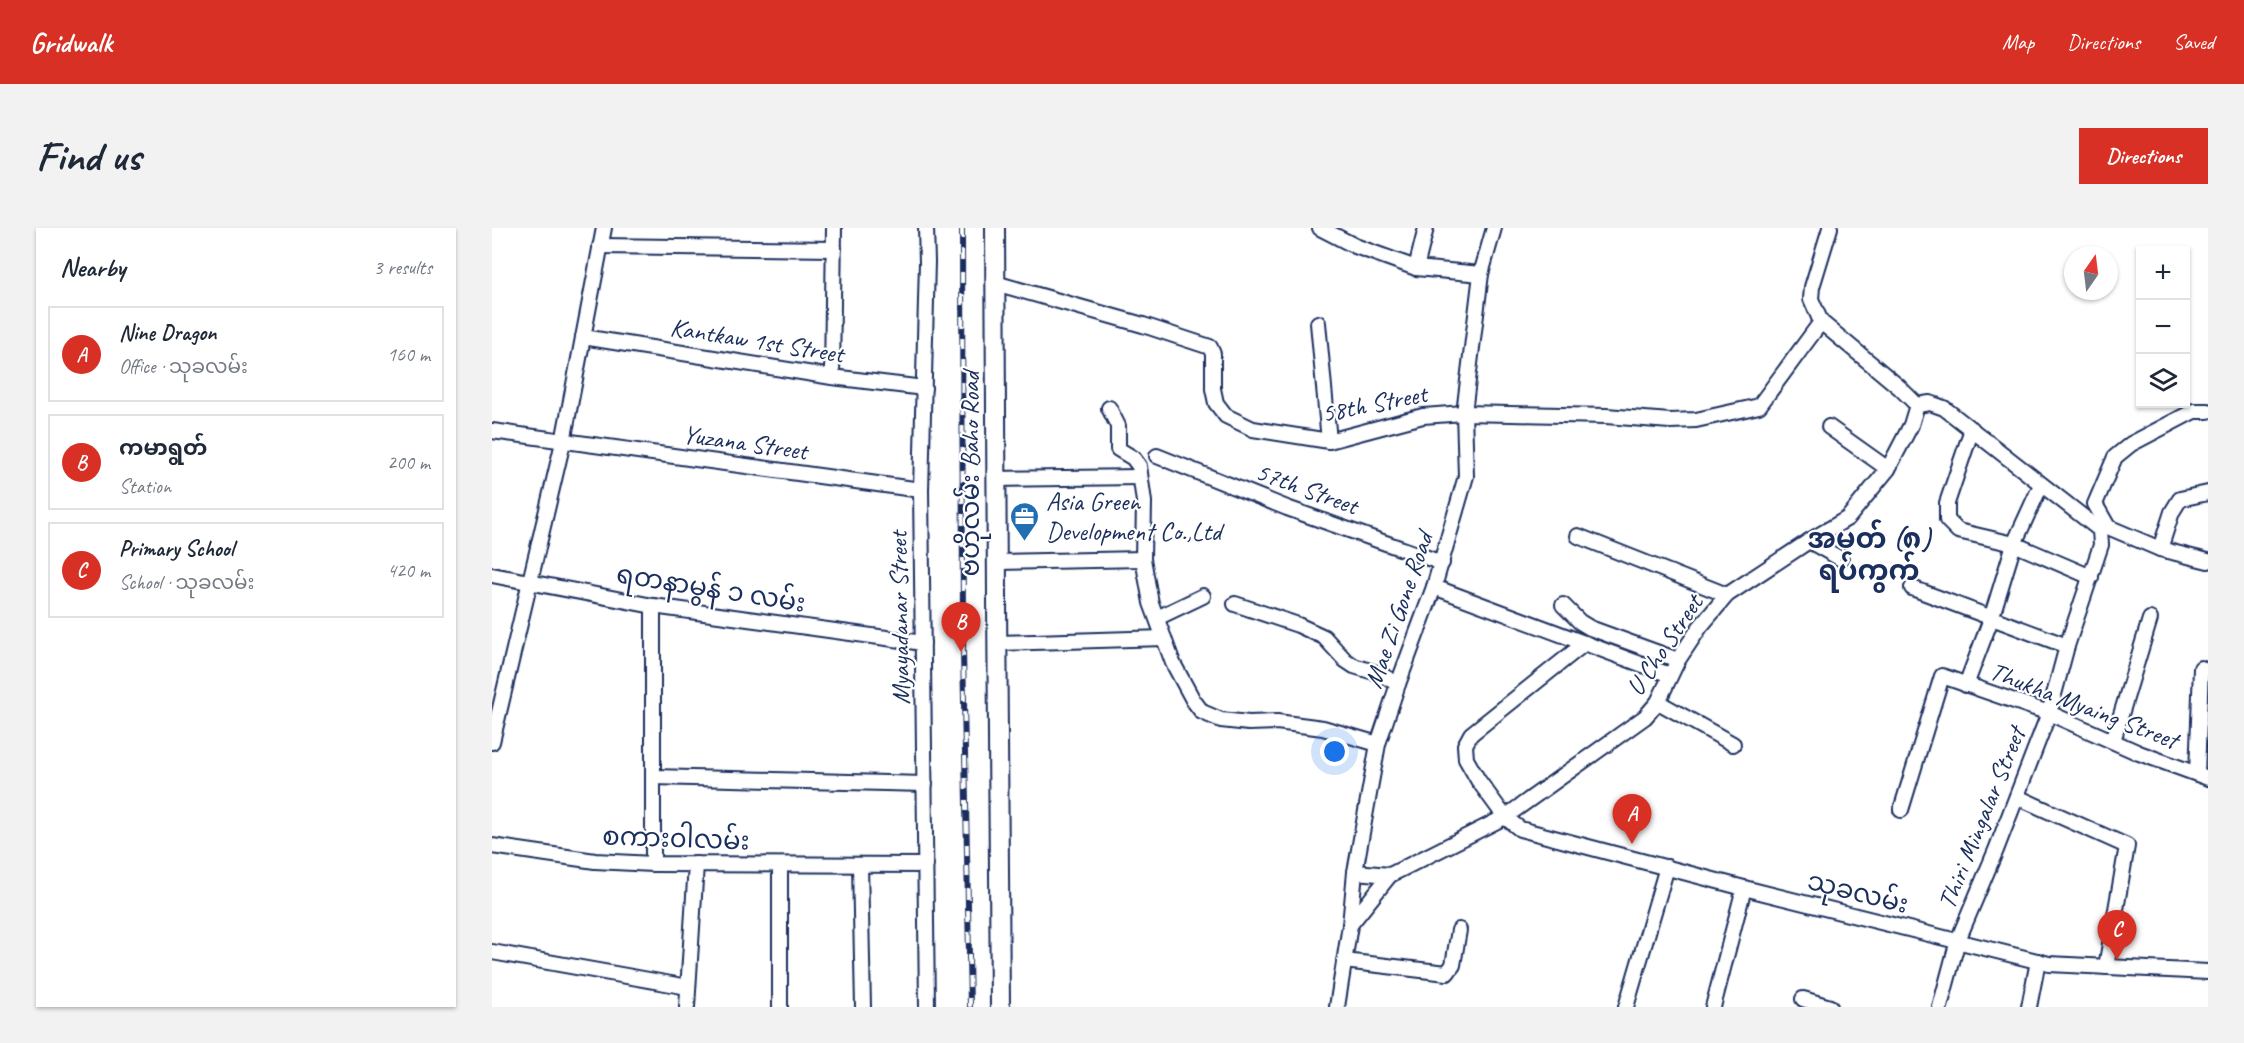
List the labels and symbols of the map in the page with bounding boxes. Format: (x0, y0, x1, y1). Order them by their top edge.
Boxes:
north arrow (2064, 246, 2118, 300)
street label: Kantkaw 1st Street (668, 311, 848, 371)
street label: ဗဟိုလမ်း Baho Road (953, 368, 991, 577)
street label: 58th Street (1319, 377, 1432, 430)
street label: Yuzana Street (681, 417, 812, 468)
street label: 57th Street (1251, 455, 1365, 523)
place label: Asia Green Development Co.,Ltd (1046, 485, 1225, 548)
office icon: Asia Green Development Co.,Ltd (1009, 500, 1041, 542)
district label: အမှတ် (၈) ရပ်ကွက် (1808, 519, 1932, 593)
street label: Mae Zi Gone Road (1356, 524, 1442, 692)
street label: Myayadanar Street (881, 529, 918, 705)
street label: ရတနာမွန် ၁ လမ်း (613, 556, 808, 624)
street label: U Cho Street (1619, 587, 1712, 702)
pin: B (942, 602, 980, 652)
street label: Thukha Myaing Street (1985, 654, 2186, 758)
street label: Thiri Mingalar Street (1930, 719, 2034, 914)
your location (1320, 737, 1349, 766)
pin: A (1612, 794, 1652, 844)
street label: စကား၀ါလမ်း (602, 818, 750, 858)
street label: သုခလမ်း (1803, 863, 1912, 925)
pin: C (2098, 910, 2136, 960)

